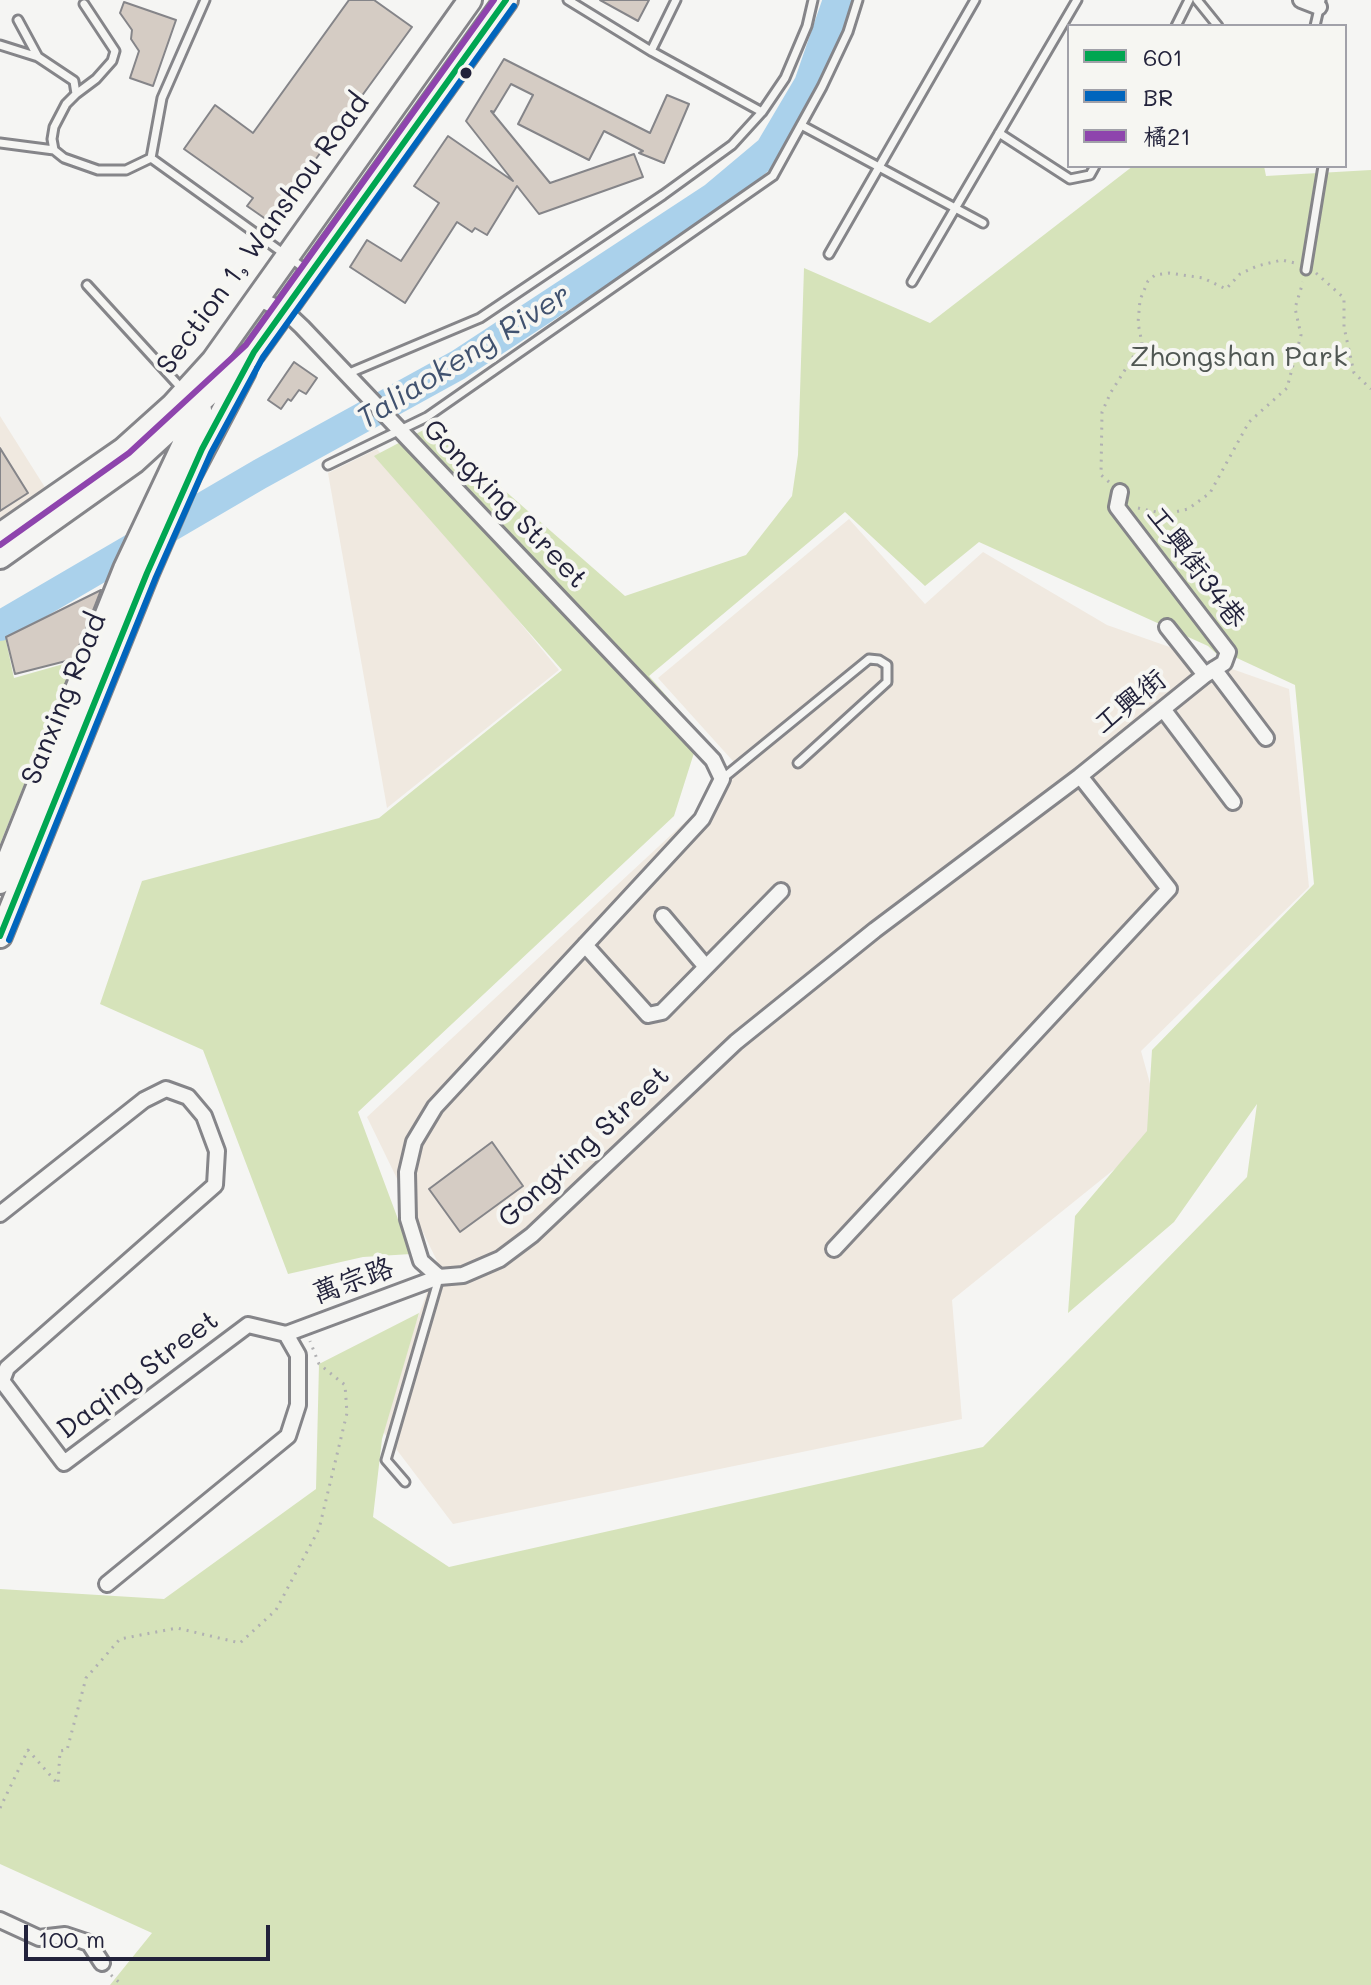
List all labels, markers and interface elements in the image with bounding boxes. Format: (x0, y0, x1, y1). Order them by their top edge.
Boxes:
legend (1067, 24, 1347, 168)
text: 601 (1143, 41, 1183, 72)
unlabelled marker (458, 65, 474, 81)
text: BR (1143, 81, 1173, 112)
street label: Section 1, Wanshou Road (150, 87, 376, 381)
text: 橘21 (1143, 120, 1191, 151)
water label: Taliaokeng River (351, 277, 577, 437)
park label: Zhongshan Park (1130, 340, 1348, 374)
street label: Gongxing Street (416, 413, 594, 595)
street label: 工興街34巷 (1139, 499, 1253, 635)
street label: Sanxing Road (14, 608, 114, 790)
street label: 工興街 (1087, 663, 1173, 741)
street label: Gongxing Street (491, 1059, 677, 1235)
street label: 萬宗路 (308, 1251, 398, 1311)
street label: Daqing Street (51, 1303, 225, 1447)
scale bar (28, 1909, 274, 1959)
text: 100 m (38, 1923, 105, 1954)

